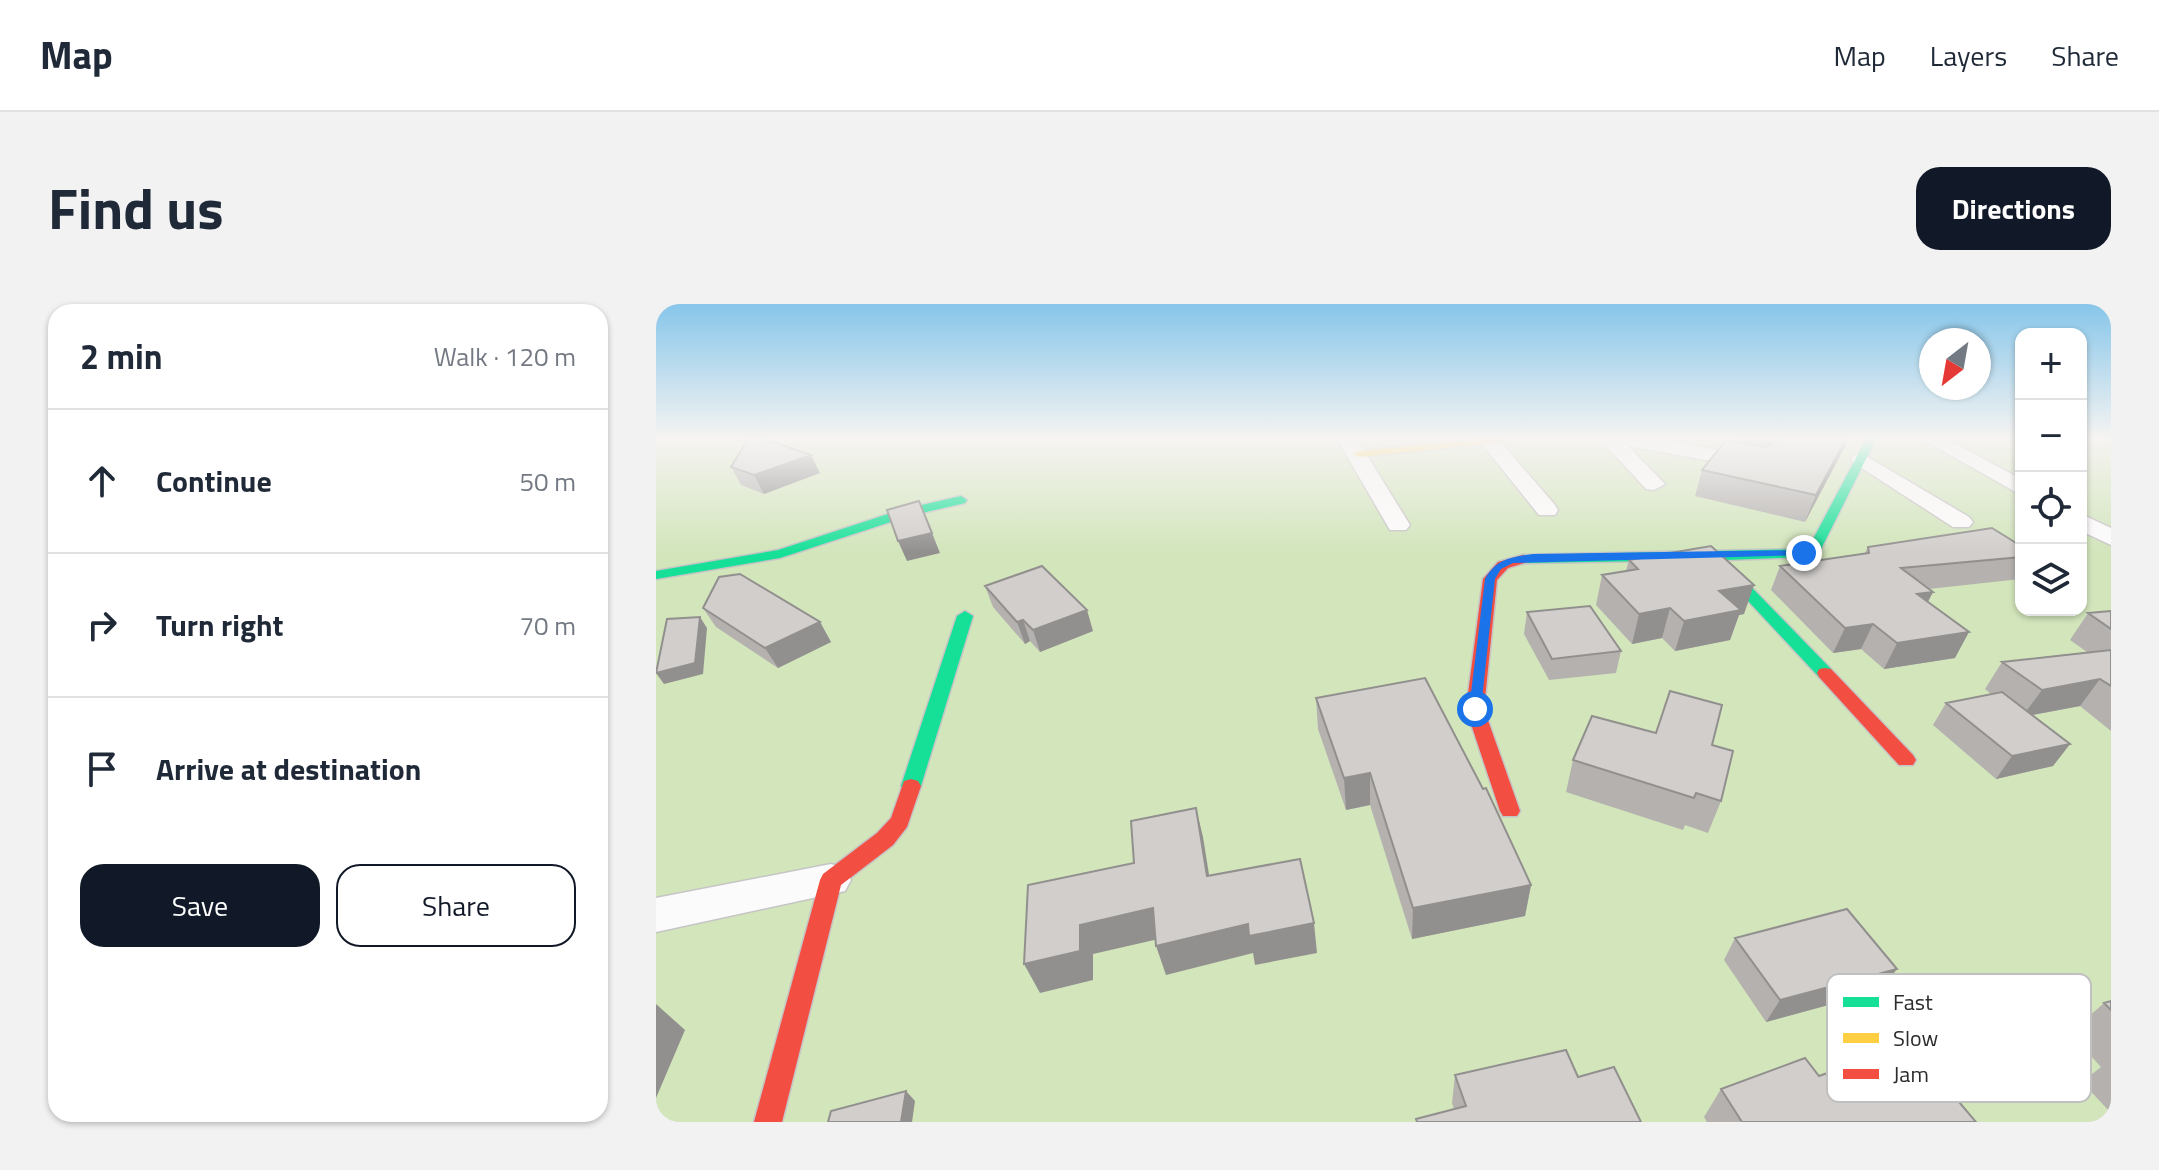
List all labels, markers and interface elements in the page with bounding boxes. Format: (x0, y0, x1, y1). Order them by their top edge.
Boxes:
text: Map (40, 26, 113, 84)
text: Map (1833, 34, 1886, 77)
text: Layers (1930, 34, 2007, 77)
text: Share (2051, 34, 2119, 77)
text: Find us (48, 166, 224, 251)
button: Directions (1916, 167, 2111, 250)
north arrow (1919, 328, 1991, 400)
map controls (2015, 328, 2087, 616)
button: + (2015, 328, 2087, 400)
text: 2 min (80, 330, 163, 382)
text: Walk · 120 m (434, 337, 576, 376)
button: − (2015, 400, 2087, 472)
text: Continue (156, 458, 272, 504)
icon: ahead (80, 459, 124, 503)
text: 50 m (519, 462, 576, 501)
button: locate (2015, 472, 2087, 544)
route end (1786, 535, 1822, 571)
button: layers (2015, 544, 2087, 616)
text: Turn right (156, 602, 284, 648)
icon: right (80, 603, 124, 647)
text: 70 m (519, 606, 576, 645)
route start (1457, 691, 1493, 727)
text: Arrive at destination (156, 746, 421, 792)
icon: arrive (80, 747, 124, 791)
button: Save (80, 864, 320, 947)
button: Share (336, 864, 576, 947)
legend (1827, 974, 2091, 1102)
text: Fast (1893, 985, 1933, 1019)
text: Slow (1893, 1021, 1939, 1055)
text: Jam (1893, 1057, 1929, 1091)

